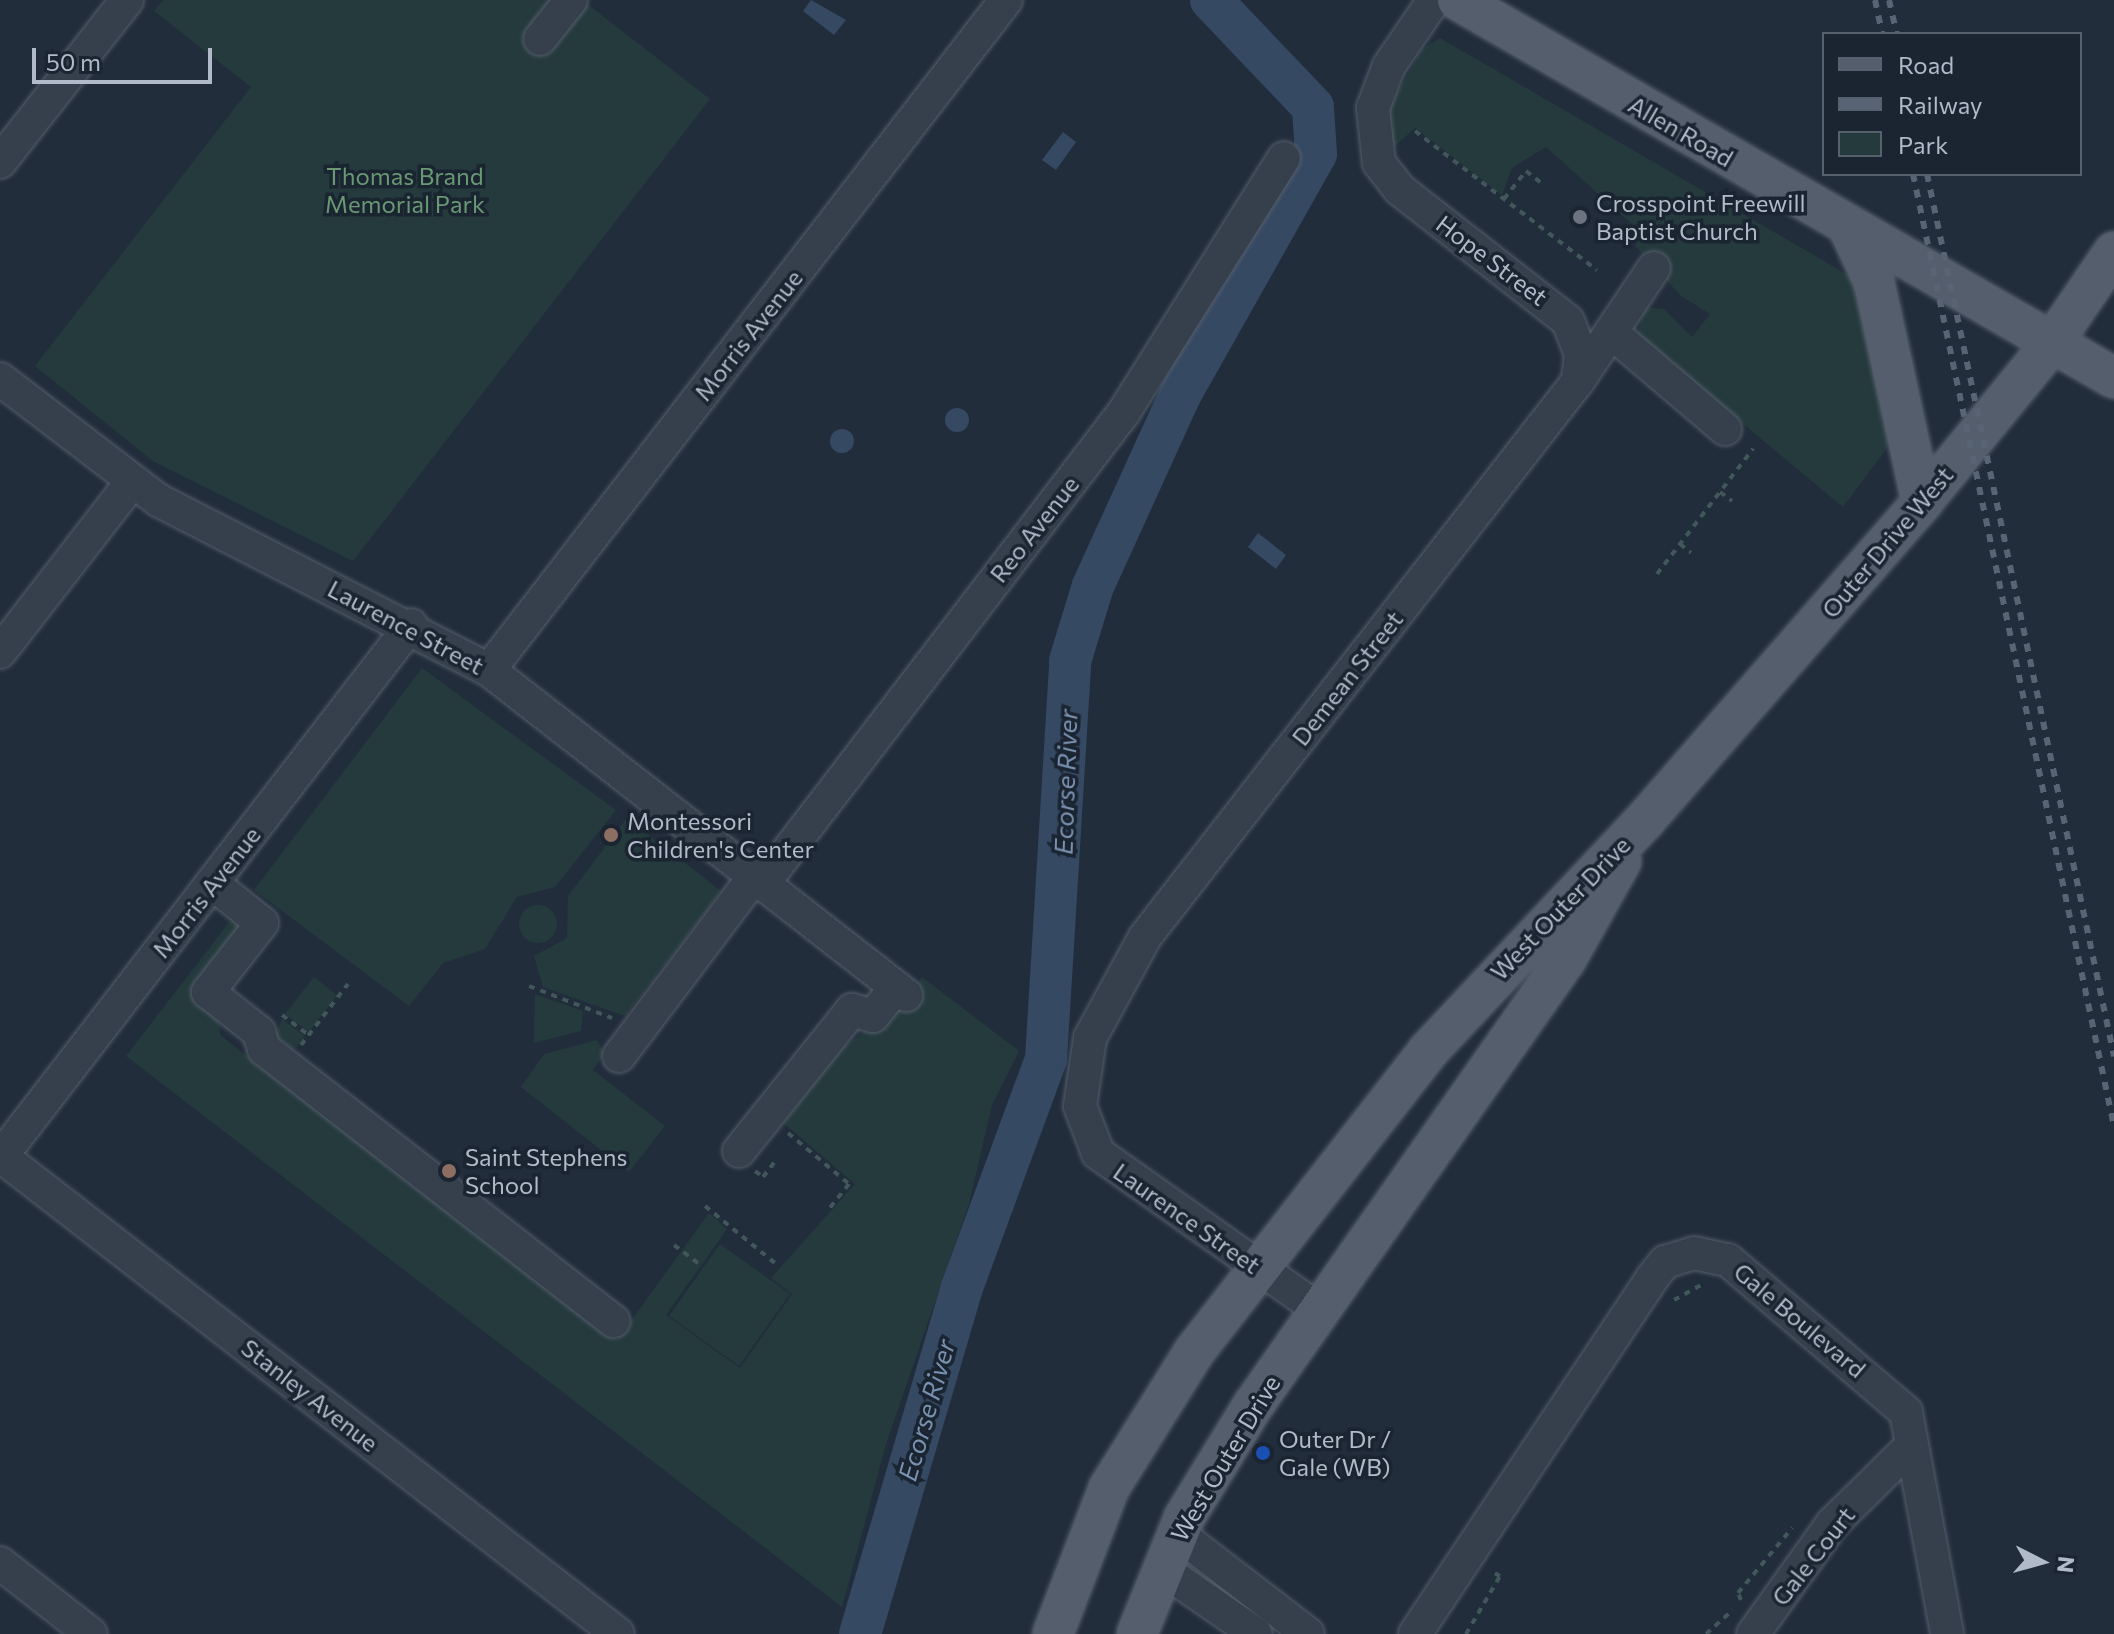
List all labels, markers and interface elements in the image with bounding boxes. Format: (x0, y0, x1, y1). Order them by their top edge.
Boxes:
scale bar (36, 32, 216, 82)
legend (1822, 32, 2082, 176)
text: 50 m (46, 47, 101, 76)
text: Road (1898, 50, 1954, 79)
street label: Allen Road (1624, 90, 1738, 172)
text: Railway (1898, 90, 1983, 119)
text: Park (1898, 130, 1948, 159)
park label: Thomas Brand Memorial Park (325, 162, 485, 218)
place label: Crosspoint Freewill Baptist Church (1596, 189, 1806, 245)
marker: Crosspoint Freewill Baptist Church (1571, 208, 1589, 226)
street label: Hope Street (1431, 209, 1553, 311)
street label: Morris Avenue (688, 264, 808, 406)
street label: Outer Drive West (1815, 461, 1959, 623)
street label: Reo Avenue (984, 470, 1084, 588)
street label: Laurence Street (323, 574, 489, 680)
street label: Demean Street (1286, 605, 1408, 751)
water label: Ecorse River (1047, 709, 1083, 855)
place label: Montessori Children's Center (627, 807, 814, 863)
street label: Morris Avenue (146, 821, 266, 963)
marker: Montessori Children's Center (602, 826, 620, 844)
street label: West Outer Drive (1484, 830, 1636, 986)
place label: Saint Stephens School (465, 1143, 627, 1199)
street label: Laurence Street (1108, 1157, 1266, 1279)
marker: Saint Stephens School (440, 1162, 458, 1180)
street label: Gale Boulevard (1728, 1257, 1872, 1383)
street label: Stanley Avenue (236, 1333, 384, 1457)
water label: Ecorse River (891, 1336, 961, 1484)
street label: West Outer Drive (1164, 1370, 1286, 1546)
place label: Outer Dr / Gale (WB) (1279, 1425, 1391, 1481)
marker: Outer Dr / Gale (WB) (1254, 1444, 1272, 1462)
street label: Gale Court (1766, 1501, 1860, 1611)
north arrow (2002, 1522, 2082, 1602)
text: N (2052, 1555, 2081, 1574)

